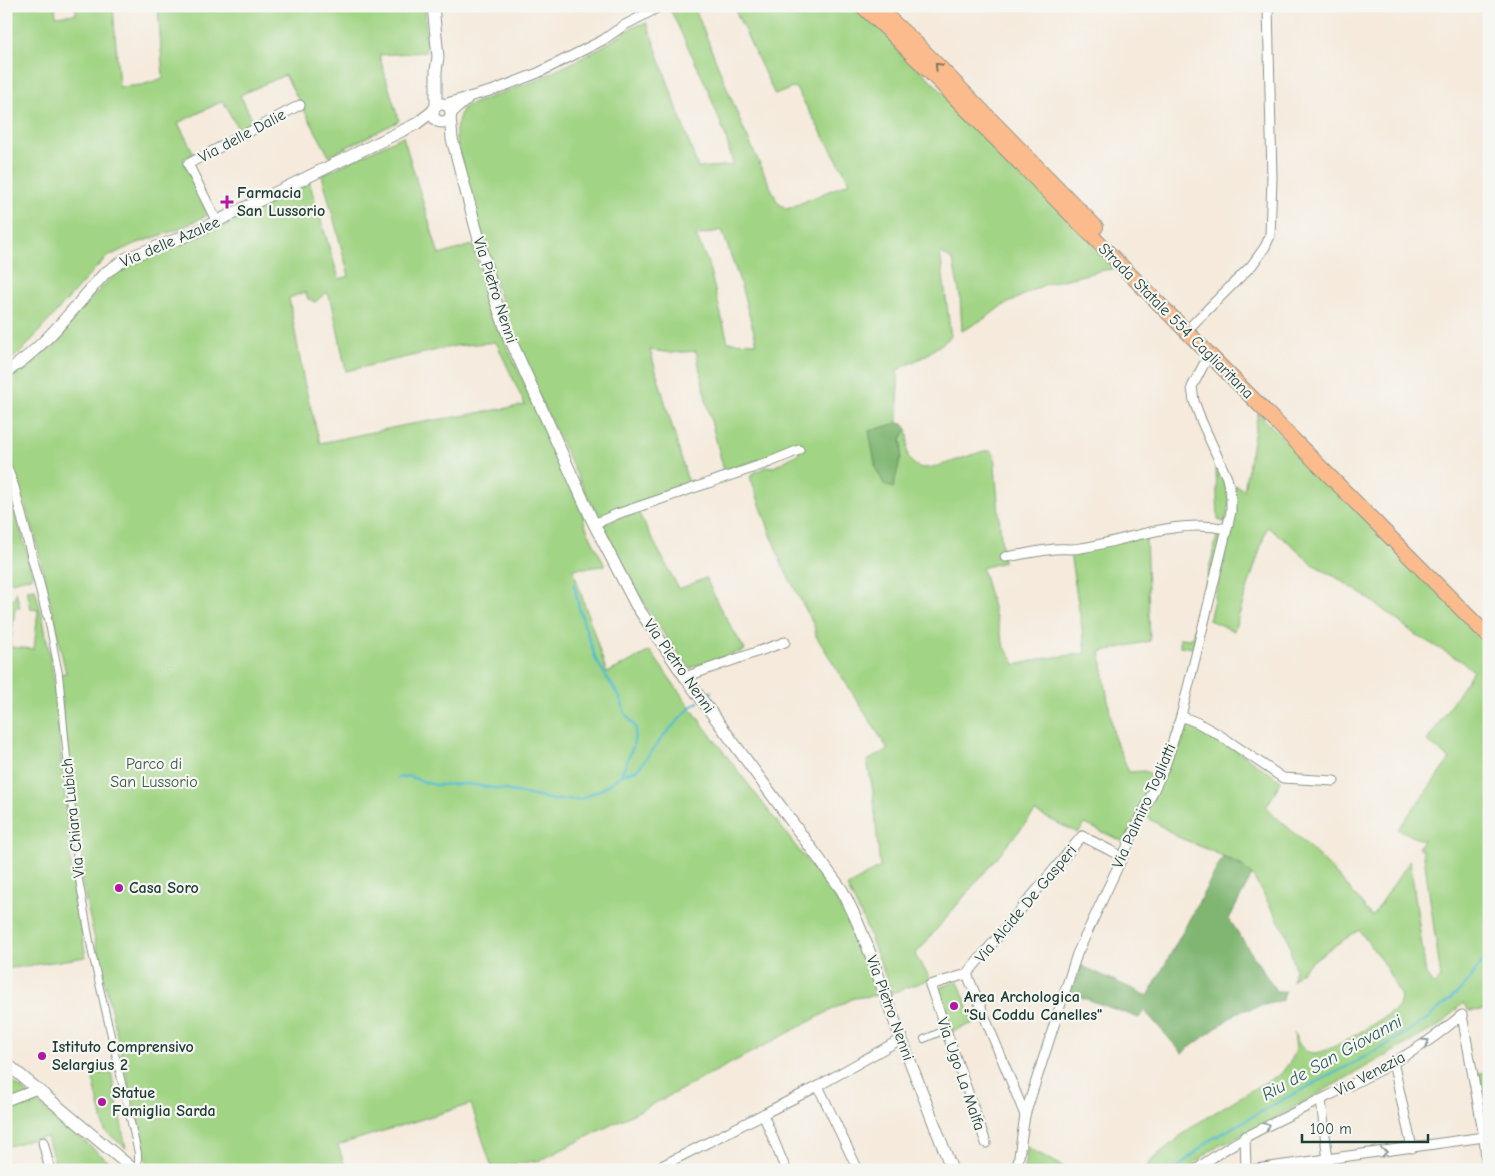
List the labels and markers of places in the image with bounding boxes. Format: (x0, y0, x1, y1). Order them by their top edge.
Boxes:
place label: Farmacia San Lussorio (237, 184, 325, 220)
marker: Farmacia San Lussorio (221, 196, 233, 208)
place label: Casa Soro (129, 879, 199, 897)
marker: Casa Soro (113, 882, 125, 894)
place label: Area Archologica "Su Coddu Canelles" (964, 988, 1102, 1024)
marker: Area Archologica "Su Coddu Canelles" (948, 1000, 960, 1012)
place label: Istituto Comprensivo Selargius 2 (52, 1038, 194, 1074)
marker: Istituto Comprensivo Selargius 2 (36, 1050, 48, 1062)
place label: Statue Famiglia Sarda (112, 1084, 216, 1120)
marker: Statue Famiglia Sarda (96, 1096, 108, 1108)

